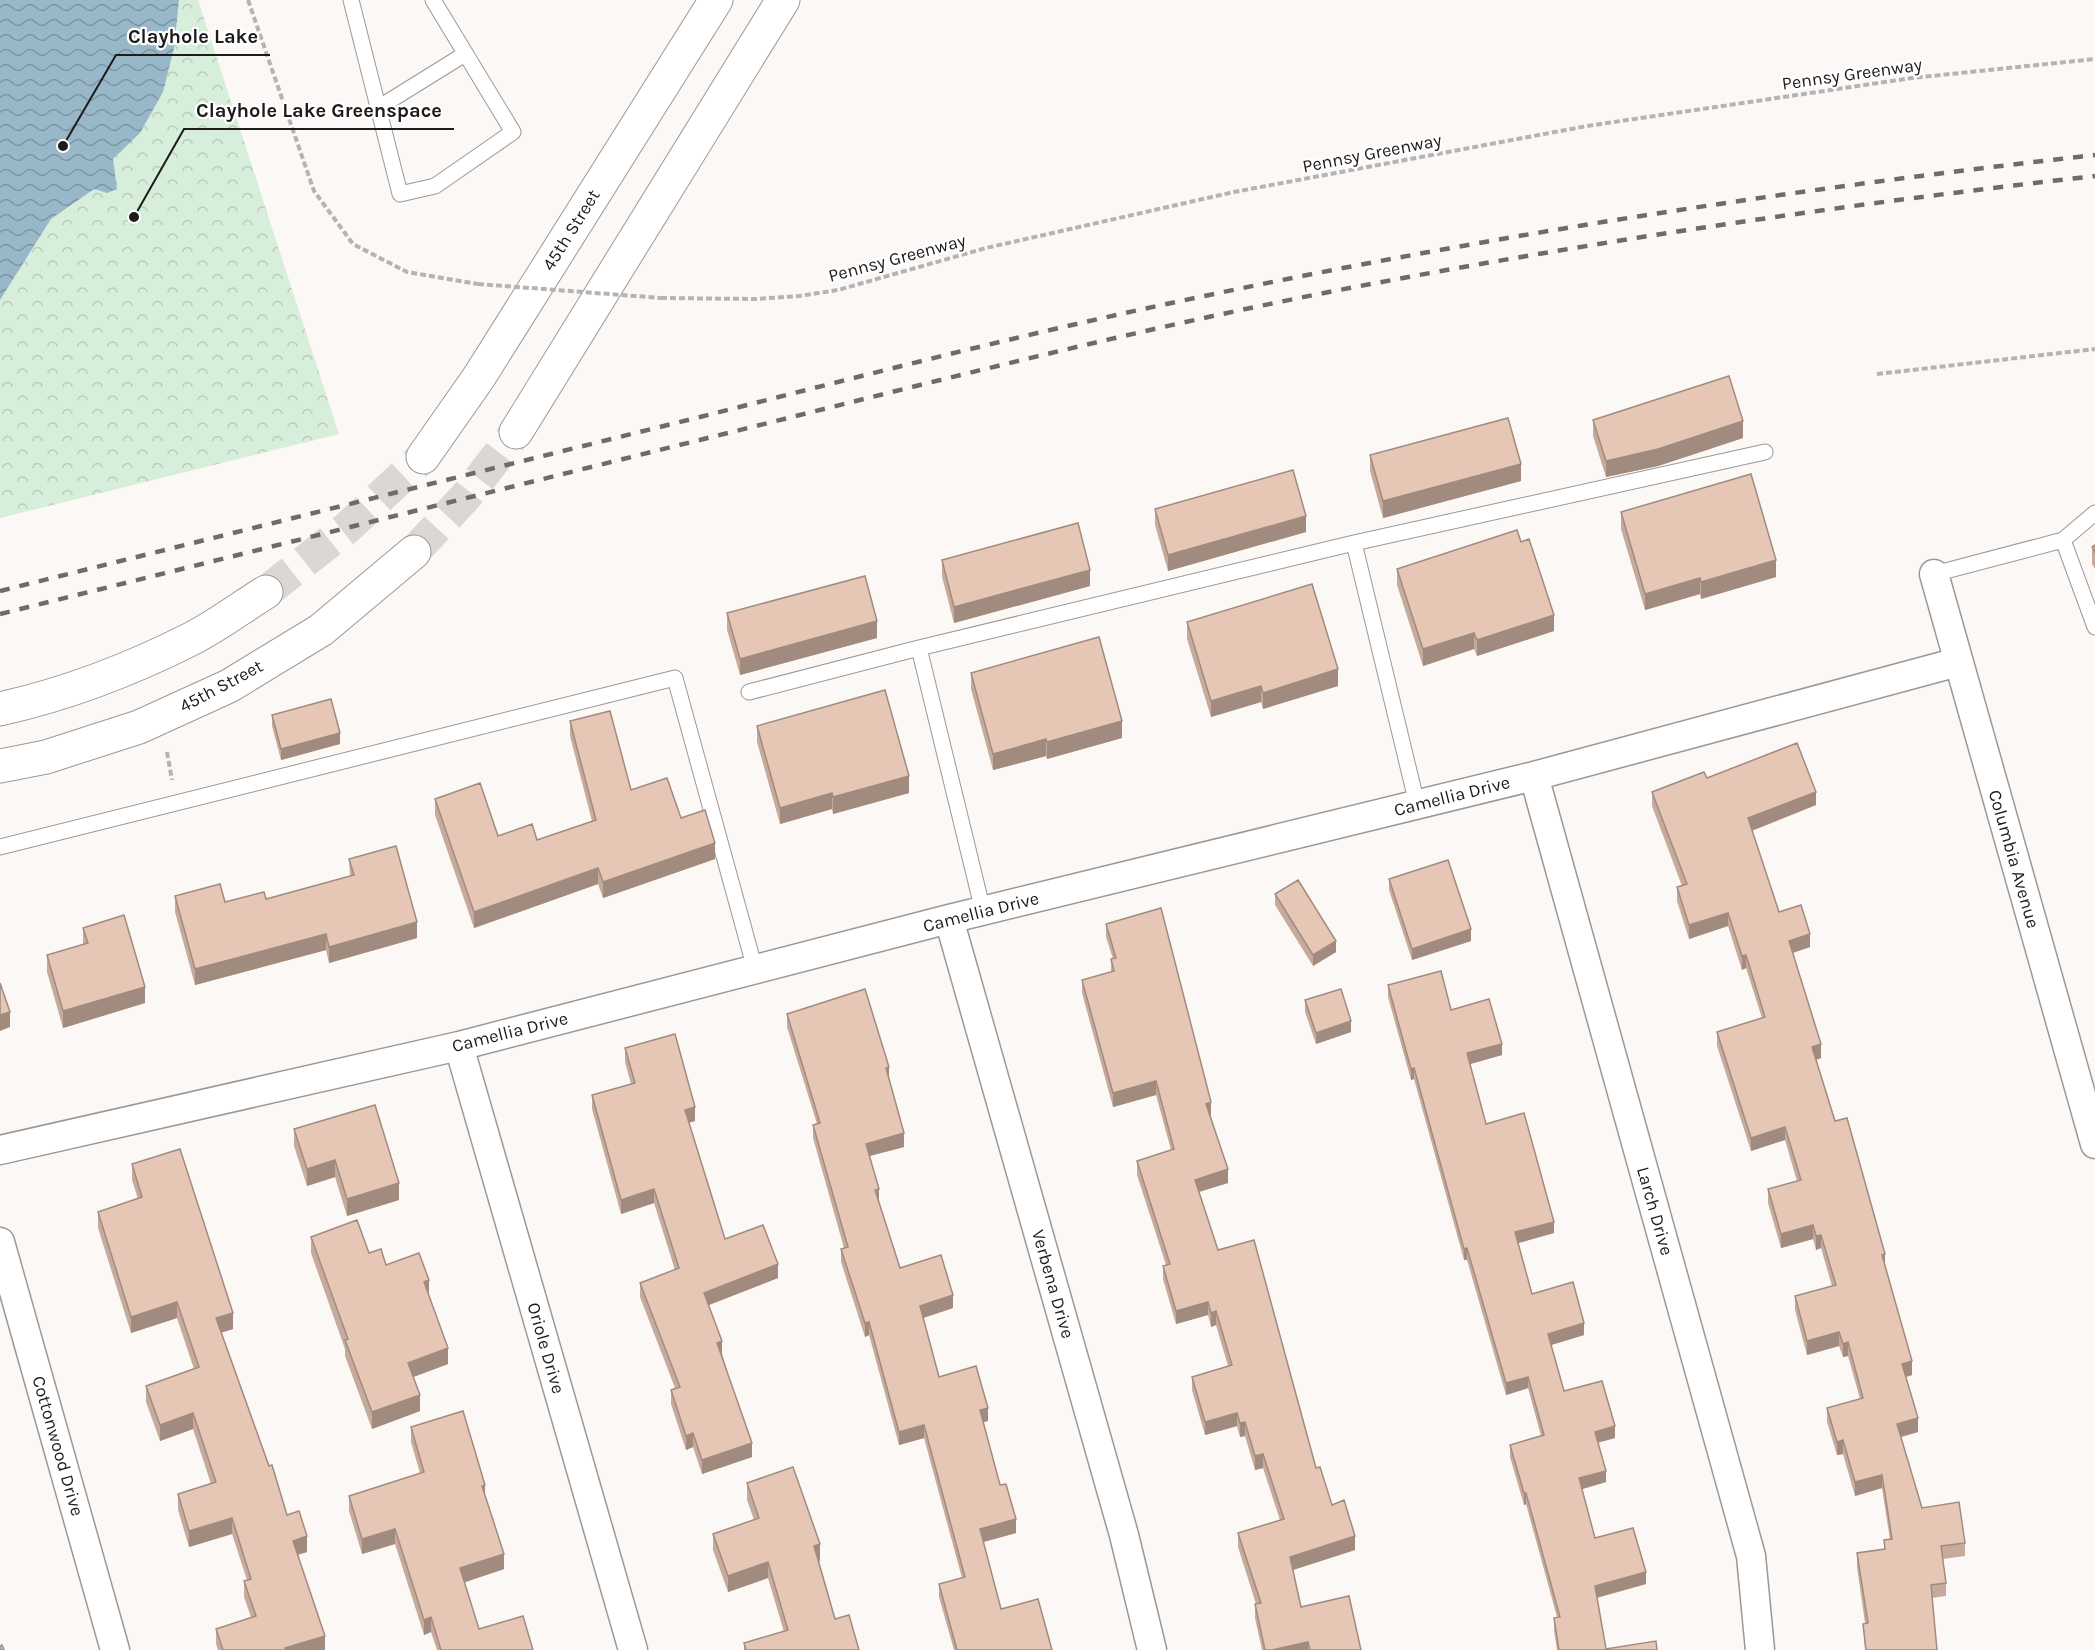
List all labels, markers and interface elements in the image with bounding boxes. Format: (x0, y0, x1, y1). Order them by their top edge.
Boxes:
callout: Clayhole Lake (116, 17, 270, 55)
text: Clayhole Lake (128, 25, 258, 48)
street label: Pennsy Greenway (1780, 53, 1924, 95)
callout: Clayhole Lake Greenspace (184, 91, 454, 129)
text: Clayhole Lake Greenspace (196, 99, 442, 122)
street label: Pennsy Greenway (1300, 129, 1444, 177)
street label: 45th Street (537, 185, 605, 275)
street label: Pennsy Greenway (826, 229, 969, 287)
street label: 45th Street (175, 655, 267, 717)
street label: Camellia Drive (1392, 771, 1512, 821)
street label: Columbia Avenue (1984, 787, 2044, 931)
street label: Camellia Drive (921, 887, 1041, 937)
street label: Camellia Drive (450, 1007, 570, 1057)
street label: Larch Drive (1632, 1164, 1678, 1258)
street label: Verbena Drive (1027, 1227, 1079, 1341)
street label: Oriole Drive (522, 1300, 570, 1396)
street label: Cottonwood Drive (27, 1373, 89, 1519)

